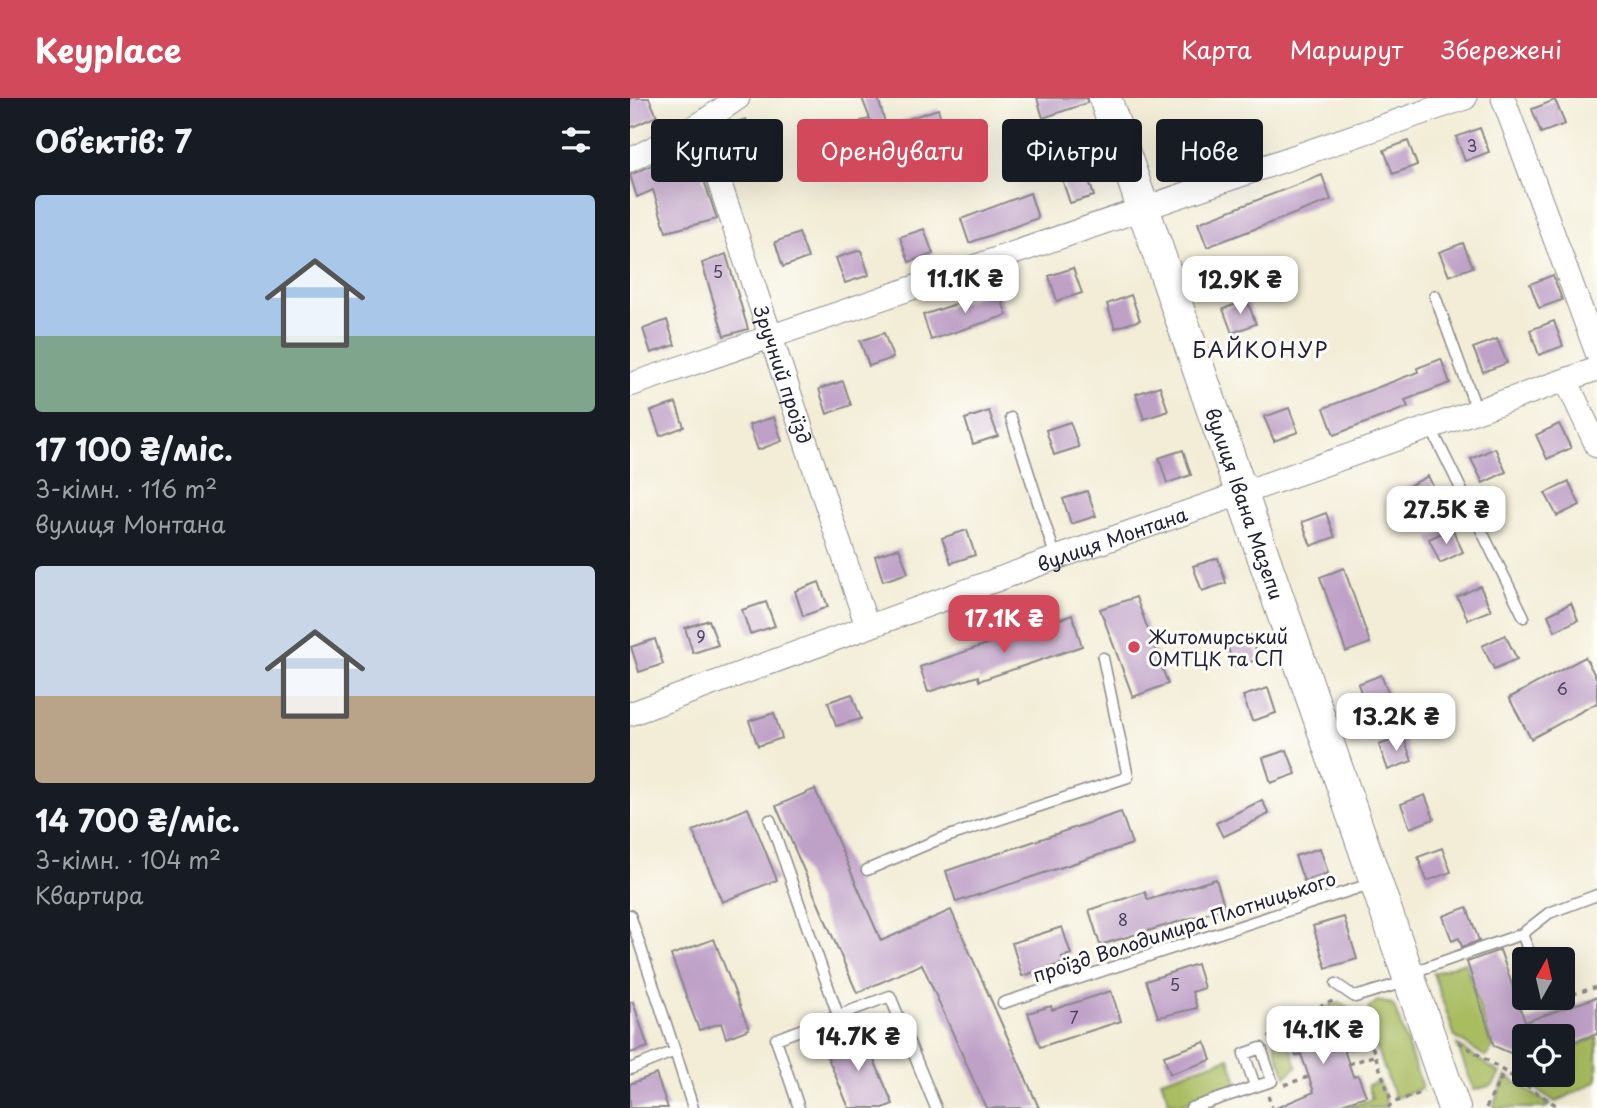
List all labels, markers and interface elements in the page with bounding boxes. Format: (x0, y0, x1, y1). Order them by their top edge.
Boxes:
text: Keyplace (35, 24, 182, 74)
text: Карта (1181, 31, 1252, 67)
text: Маршрут (1290, 31, 1403, 67)
text: Збережені (1441, 31, 1562, 67)
text: Об’єктів: 7 (35, 118, 192, 163)
chip: Купити (651, 119, 783, 182)
chip: Орендувати (797, 119, 988, 182)
chip: Фільтри (1002, 119, 1142, 182)
chip: Нове (1156, 119, 1263, 182)
icon: filters (557, 121, 595, 159)
house number: 3 (1467, 133, 1477, 157)
icon: home (252, 240, 378, 366)
pin: 11.1K ₴ (900, 256, 1030, 315)
pin: 12.9K ₴ (1175, 256, 1305, 316)
house number: 5 (713, 259, 723, 283)
text: 11.1K ₴ (927, 260, 1003, 295)
text: 12.9K ₴ (1198, 261, 1282, 296)
street label: Зручний проїзд (747, 301, 819, 447)
district label: БАЙКОНУР (1192, 333, 1330, 365)
street label: вулиця Івана Мазепи (1199, 404, 1291, 603)
text: 17 100 ₴/міс. (35, 426, 233, 471)
text: 3-кімн. · 116 m² (35, 471, 217, 506)
pin: 27.5K ₴ (1381, 486, 1511, 546)
text: 27.5K ₴ (1403, 491, 1489, 526)
street label: вулиця Монтана (1033, 499, 1191, 578)
text: вулиця Монтана (35, 506, 225, 541)
pin: 17.1K ₴ (939, 596, 1069, 655)
text: 17.1K ₴ (964, 600, 1044, 635)
icon: home (252, 611, 378, 737)
place label: Житомирський ОМТЦК та СП (1148, 622, 1288, 672)
house number: 9 (696, 624, 706, 648)
marker: Житомирський ОМТЦК та СП (1126, 639, 1142, 655)
house number: 6 (1556, 676, 1568, 700)
pin: 13.2K ₴ (1331, 694, 1461, 753)
text: 13.2K ₴ (1353, 698, 1440, 733)
text: 14 700 ₴/міс. (35, 797, 240, 842)
text: 3-кімн. · 104 m² (35, 842, 221, 877)
street label: проїзд Володимира Плотницького (1029, 864, 1339, 988)
text: Квартира (35, 877, 143, 912)
house number: 8 (1118, 907, 1128, 931)
north arrow (1512, 947, 1575, 1010)
map controls (1512, 947, 1575, 1087)
house number: 5 (1170, 972, 1180, 996)
house number: 7 (1069, 1005, 1079, 1029)
pin: 14.1K ₴ (1258, 1006, 1388, 1066)
text: 14.1K ₴ (1282, 1011, 1364, 1046)
pin: 14.7K ₴ (793, 1014, 923, 1073)
text: 14.7K ₴ (816, 1018, 900, 1053)
button: locate (1512, 1024, 1575, 1087)

